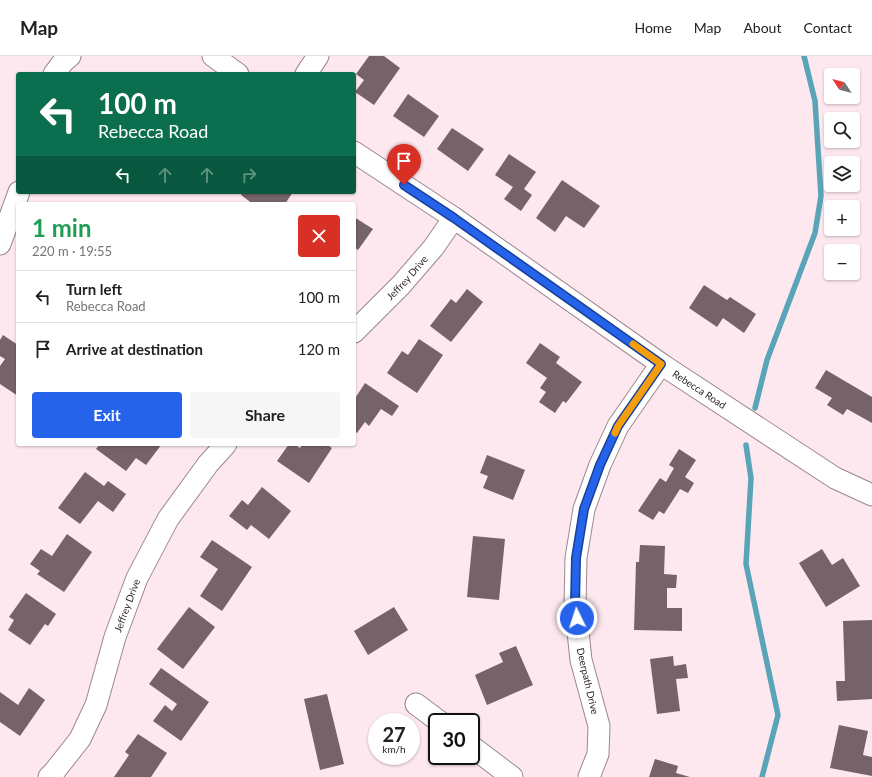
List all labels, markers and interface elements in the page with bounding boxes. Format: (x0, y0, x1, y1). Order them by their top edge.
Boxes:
text: Map (20, 16, 58, 39)
text: Home (634, 19, 672, 36)
text: Map (694, 19, 721, 36)
text: About (743, 19, 781, 36)
text: Contact (803, 19, 852, 36)
north arrow (824, 68, 860, 104)
map controls (824, 68, 860, 280)
text: 100 m (98, 86, 177, 120)
icon: left (32, 88, 84, 140)
button: search (824, 112, 860, 148)
text: Rebecca Road (98, 120, 208, 142)
pin (387, 144, 421, 185)
icon: arrive (393, 150, 415, 172)
button: layers (824, 156, 860, 192)
icon: left (112, 164, 134, 186)
icon: ahead (154, 164, 176, 186)
icon: ahead (196, 164, 218, 186)
icon: right (238, 164, 260, 186)
button: + (824, 200, 860, 236)
text: 1 min (32, 213, 92, 242)
button: close (298, 215, 340, 257)
text: 220 m · 19:55 (32, 243, 112, 259)
button: − (824, 244, 860, 280)
street label: Jeffrey Drive (384, 253, 430, 302)
text: Turn left (66, 280, 122, 298)
icon: left (32, 286, 54, 308)
text: 100 m (298, 288, 340, 306)
text: Rebecca Road (66, 298, 146, 314)
icon: arrive (32, 338, 54, 360)
text: Arrive at destination (66, 340, 203, 358)
text: 120 m (298, 340, 340, 358)
street label: Rebecca Road (670, 367, 728, 411)
button: Exit (32, 392, 182, 438)
button: Share (190, 392, 340, 438)
street label: Jeffrey Drive (111, 577, 142, 634)
position arrow (556, 597, 598, 639)
street label: Deerpath Drive (575, 647, 601, 715)
speed limit sign: 30 (428, 713, 480, 765)
text: 27 (382, 722, 406, 746)
text: km/h (382, 743, 406, 755)

